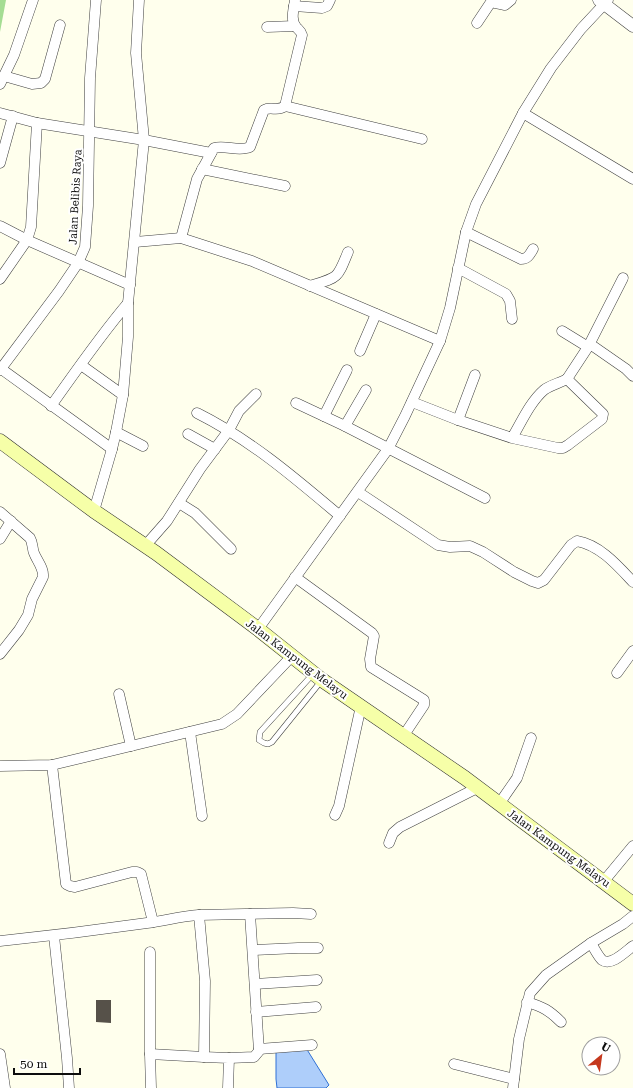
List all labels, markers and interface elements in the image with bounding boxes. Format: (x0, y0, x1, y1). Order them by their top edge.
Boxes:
street label: Jalan Belibis Raya (67, 149, 84, 245)
street label: Jalan Kampung Melayu (243, 617, 350, 702)
street label: Jalan Kampung Melayu (505, 807, 613, 890)
north arrow (581, 1036, 621, 1076)
text: U (599, 1040, 613, 1056)
scale bar (14, 1050, 80, 1076)
text: 50 m (20, 1057, 47, 1071)

